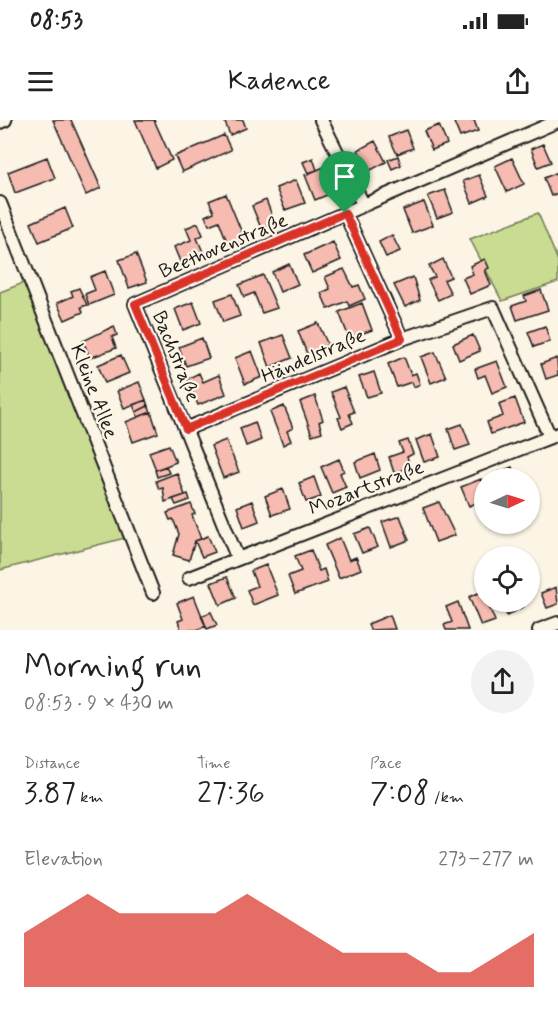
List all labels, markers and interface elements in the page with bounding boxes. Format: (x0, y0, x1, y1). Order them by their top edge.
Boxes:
text: 08:53 (30, 7, 83, 35)
text: Kadence (228, 64, 330, 99)
icon: menu (24, 65, 57, 98)
icon: share (501, 65, 534, 98)
pin (319, 151, 370, 213)
icon: arrive (328, 160, 361, 193)
street label: Beethovenstraße (155, 207, 292, 286)
street label: Bachstraße (145, 307, 206, 406)
street label: Händelstraße (257, 322, 370, 390)
street label: Kleine Allee (63, 340, 124, 443)
street label: Mozartstraße (305, 454, 428, 523)
north arrow (474, 468, 540, 534)
map controls (474, 468, 540, 612)
button: locate (474, 546, 540, 612)
text: Morning run (24, 645, 202, 689)
button: share (471, 650, 534, 713)
text: 08:53 · 9 × 430 m (24, 690, 174, 717)
text: Distance (24, 753, 80, 774)
text: Time (197, 753, 231, 774)
text: Pace (370, 753, 402, 774)
text: 3.87 (24, 774, 76, 813)
text: 27:36 (197, 774, 265, 813)
text: 7:08 (370, 774, 429, 813)
text: km (76, 787, 103, 808)
text: /km (429, 787, 464, 808)
text: Elevation (24, 846, 103, 873)
text: 273–277 m (438, 846, 534, 873)

